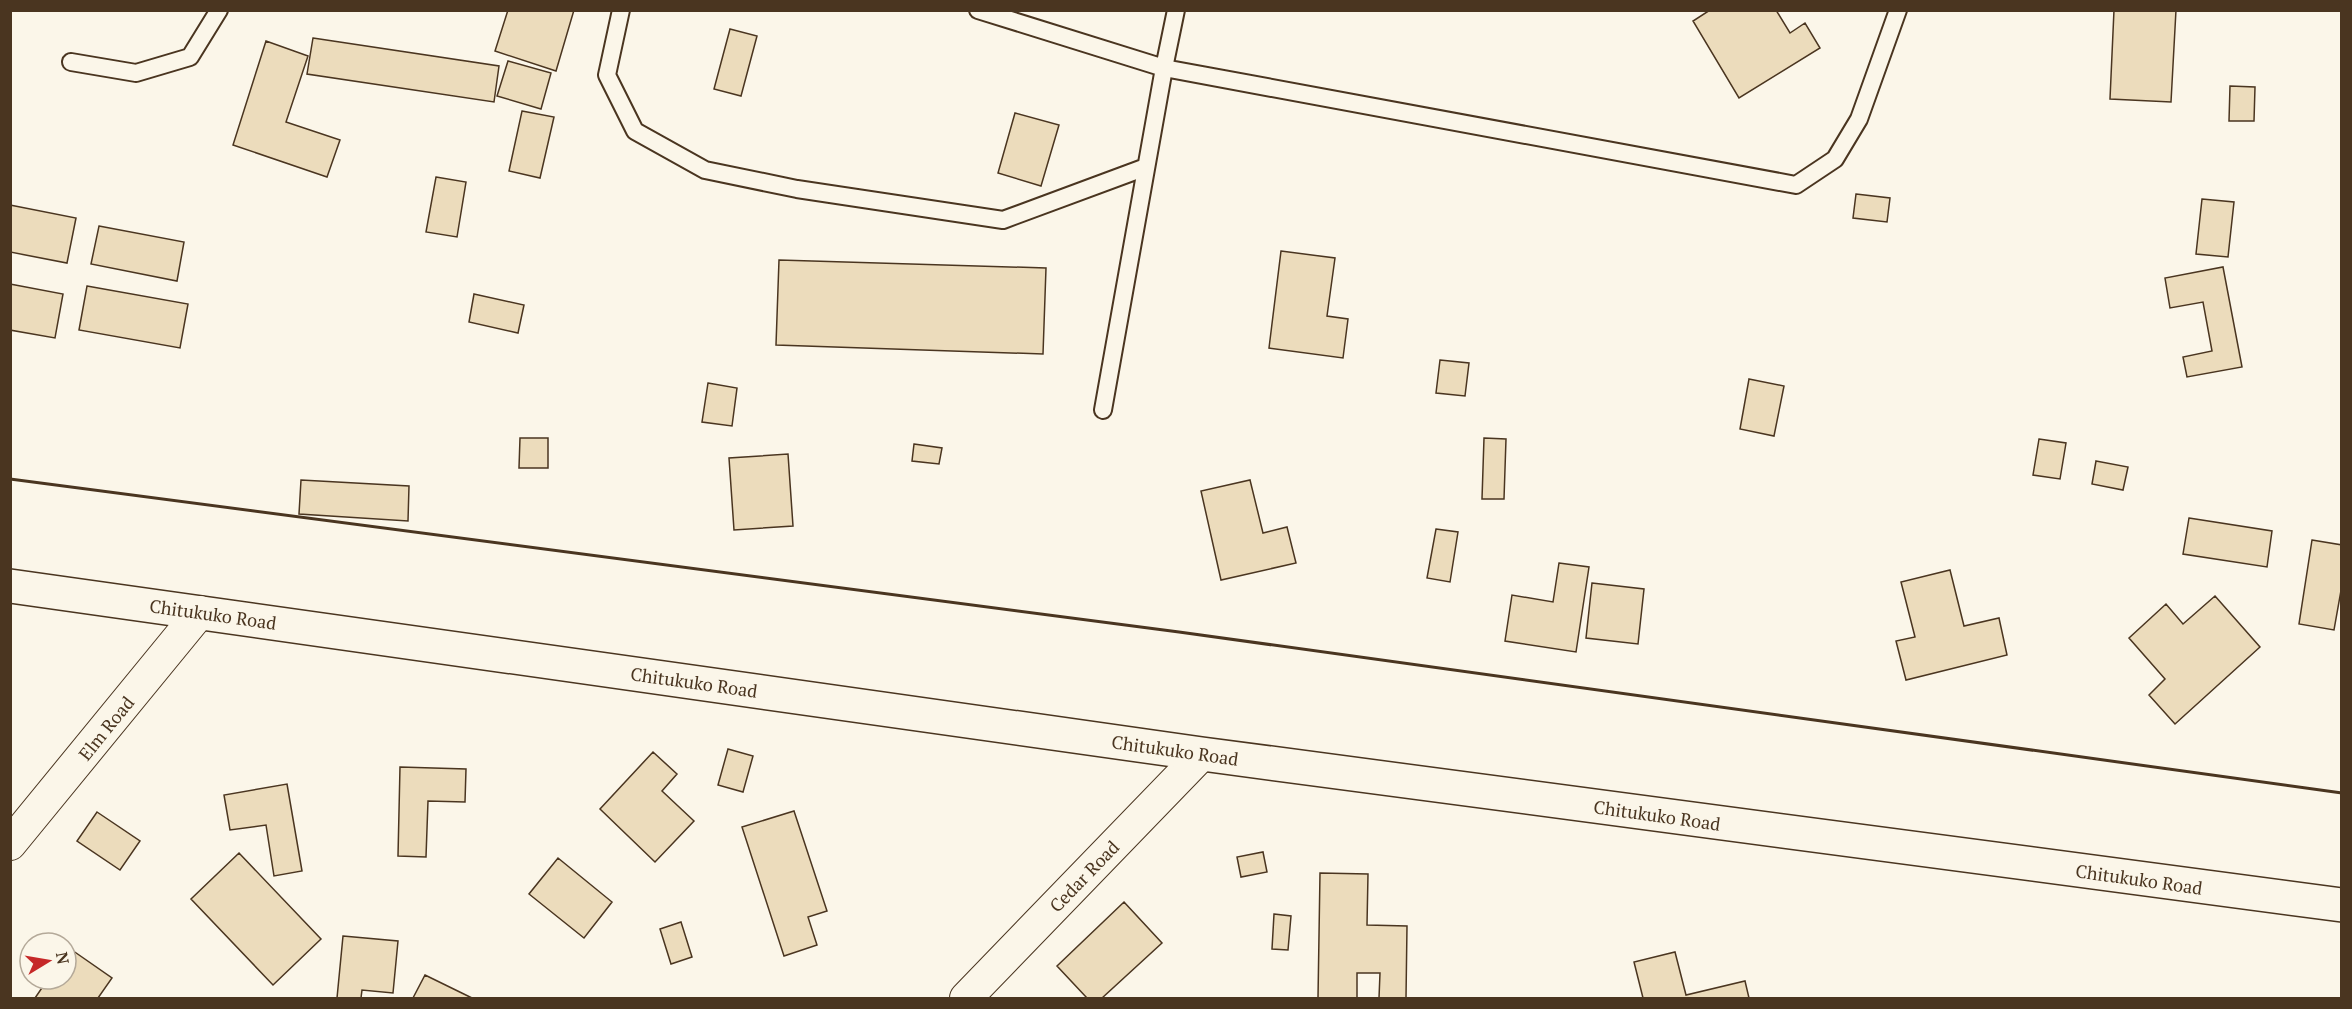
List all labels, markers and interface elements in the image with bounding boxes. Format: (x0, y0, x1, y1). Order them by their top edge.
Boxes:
street label: Chitukuko Road (148, 593, 278, 635)
street label: Chitukuko Road (629, 661, 759, 703)
street label: Elm Road (73, 691, 139, 765)
street label: Chitukuko Road (1110, 729, 1240, 771)
street label: Chitukuko Road (1592, 794, 1722, 836)
street label: Cedar Road (1044, 835, 1124, 917)
street label: Chitukuko Road (2074, 858, 2204, 900)
north arrow (18, 931, 78, 991)
text: N (51, 950, 75, 966)

